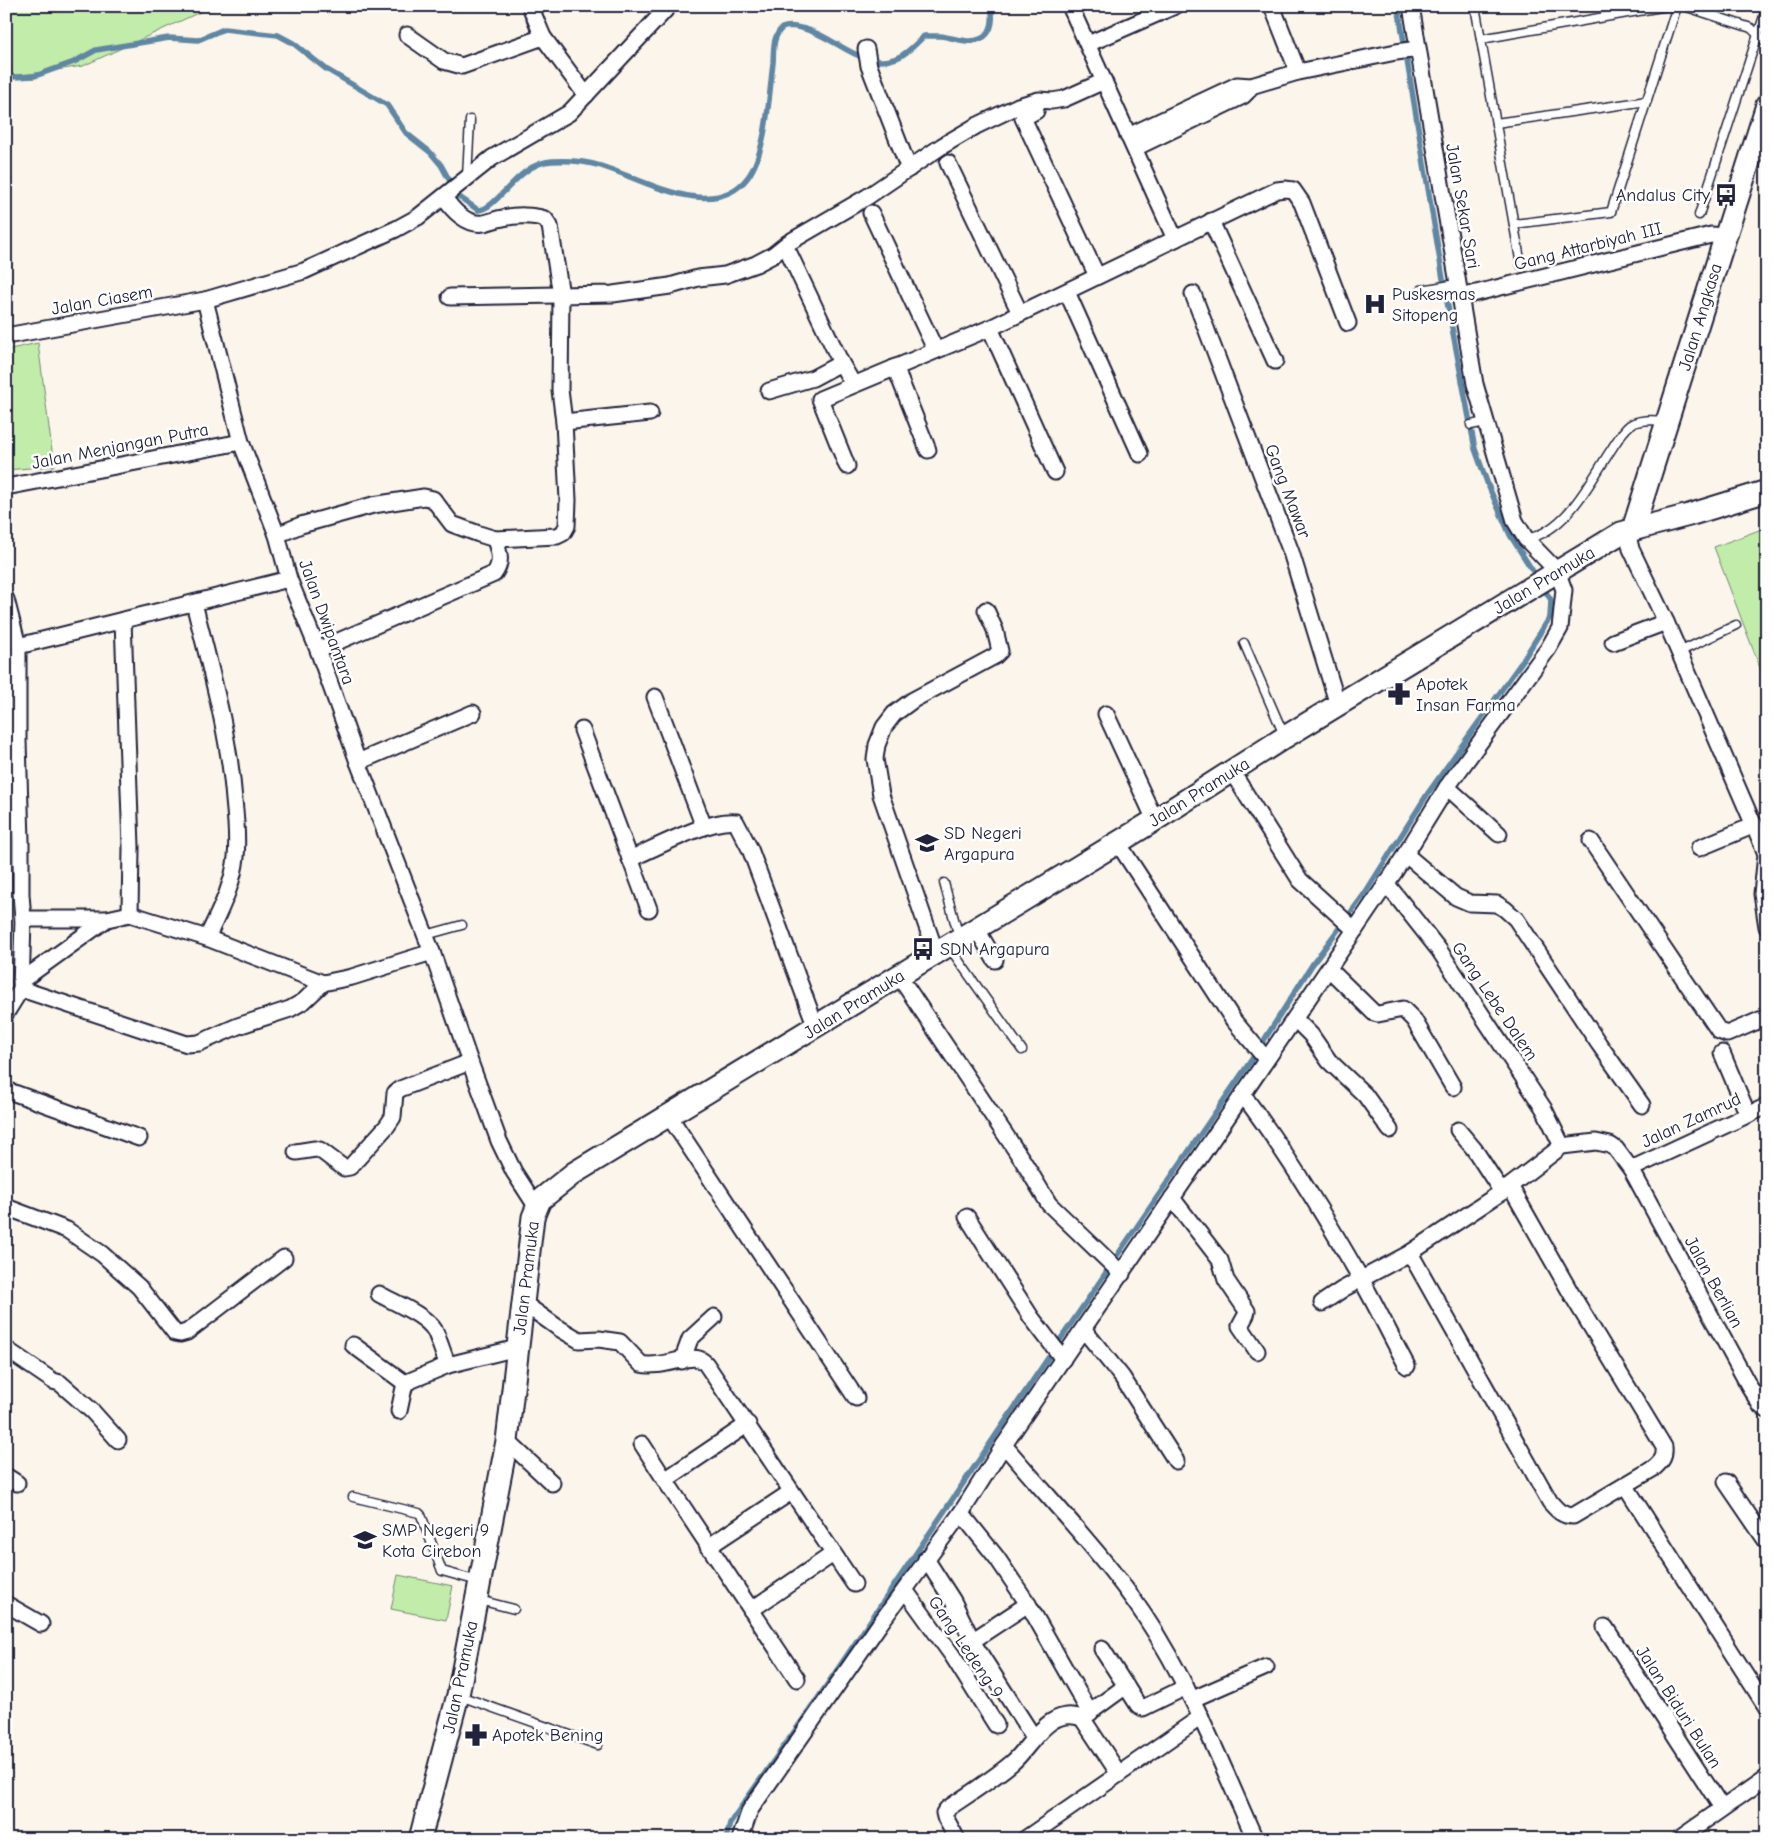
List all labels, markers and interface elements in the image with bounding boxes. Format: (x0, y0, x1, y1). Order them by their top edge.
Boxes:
street label: Jalan Sekar Sari (1441, 142, 1484, 270)
bus stop icon: Andalus City (1713, 182, 1739, 208)
place label: Andalus City (1616, 185, 1711, 206)
street label: Gang Attarbiyah III (1512, 218, 1664, 275)
street label: Jalan Angkasa (1674, 261, 1727, 373)
street label: Jalan Ciasem (50, 281, 154, 320)
place label: Puskesmas Sitopeng (1392, 284, 1475, 326)
hospital icon: Puskesmas Sitopeng (1362, 291, 1388, 317)
street label: Jalan Menjangan Putra (30, 419, 210, 474)
street label: Gang Mawar (1260, 441, 1315, 542)
street label: Jalan Pramuka (1490, 542, 1599, 619)
street label: Jalan Dwipantara (294, 557, 359, 688)
place label: Apotek Insan Farma (1416, 674, 1516, 716)
pharmacy icon: Apotek Insan Farma (1386, 681, 1412, 707)
street label: Jalan Pramuka (1145, 753, 1253, 832)
place label: SD Negeri Argapura (944, 823, 1022, 865)
school or university icon: SD Negeri Argapura (914, 830, 940, 856)
bus stop icon: SDN Argapura (910, 936, 936, 962)
street label: Gang Lebe Dalem (1447, 938, 1542, 1065)
place label: SDN Argapura (940, 939, 1050, 960)
street label: Jalan Pramuka (800, 965, 908, 1044)
street label: Jalan Zamrud (1638, 1088, 1744, 1153)
street label: Jalan Pramuka (509, 1220, 544, 1336)
street label: Jalan Berlian (1680, 1233, 1747, 1332)
place label: SMP Negeri 9 Kota Cirebon (382, 1520, 489, 1562)
school or university icon: SMP Negeri 9 Kota Cirebon (352, 1527, 378, 1553)
street label: Gang Ledeng 9 (924, 1592, 1008, 1702)
street label: Jalan Pramuka (438, 1619, 483, 1735)
street label: Jalan Biduri Bulan (1631, 1642, 1726, 1772)
pharmacy icon: Apotek Bening (463, 1722, 489, 1748)
place label: Apotek Bening (492, 1725, 603, 1746)

